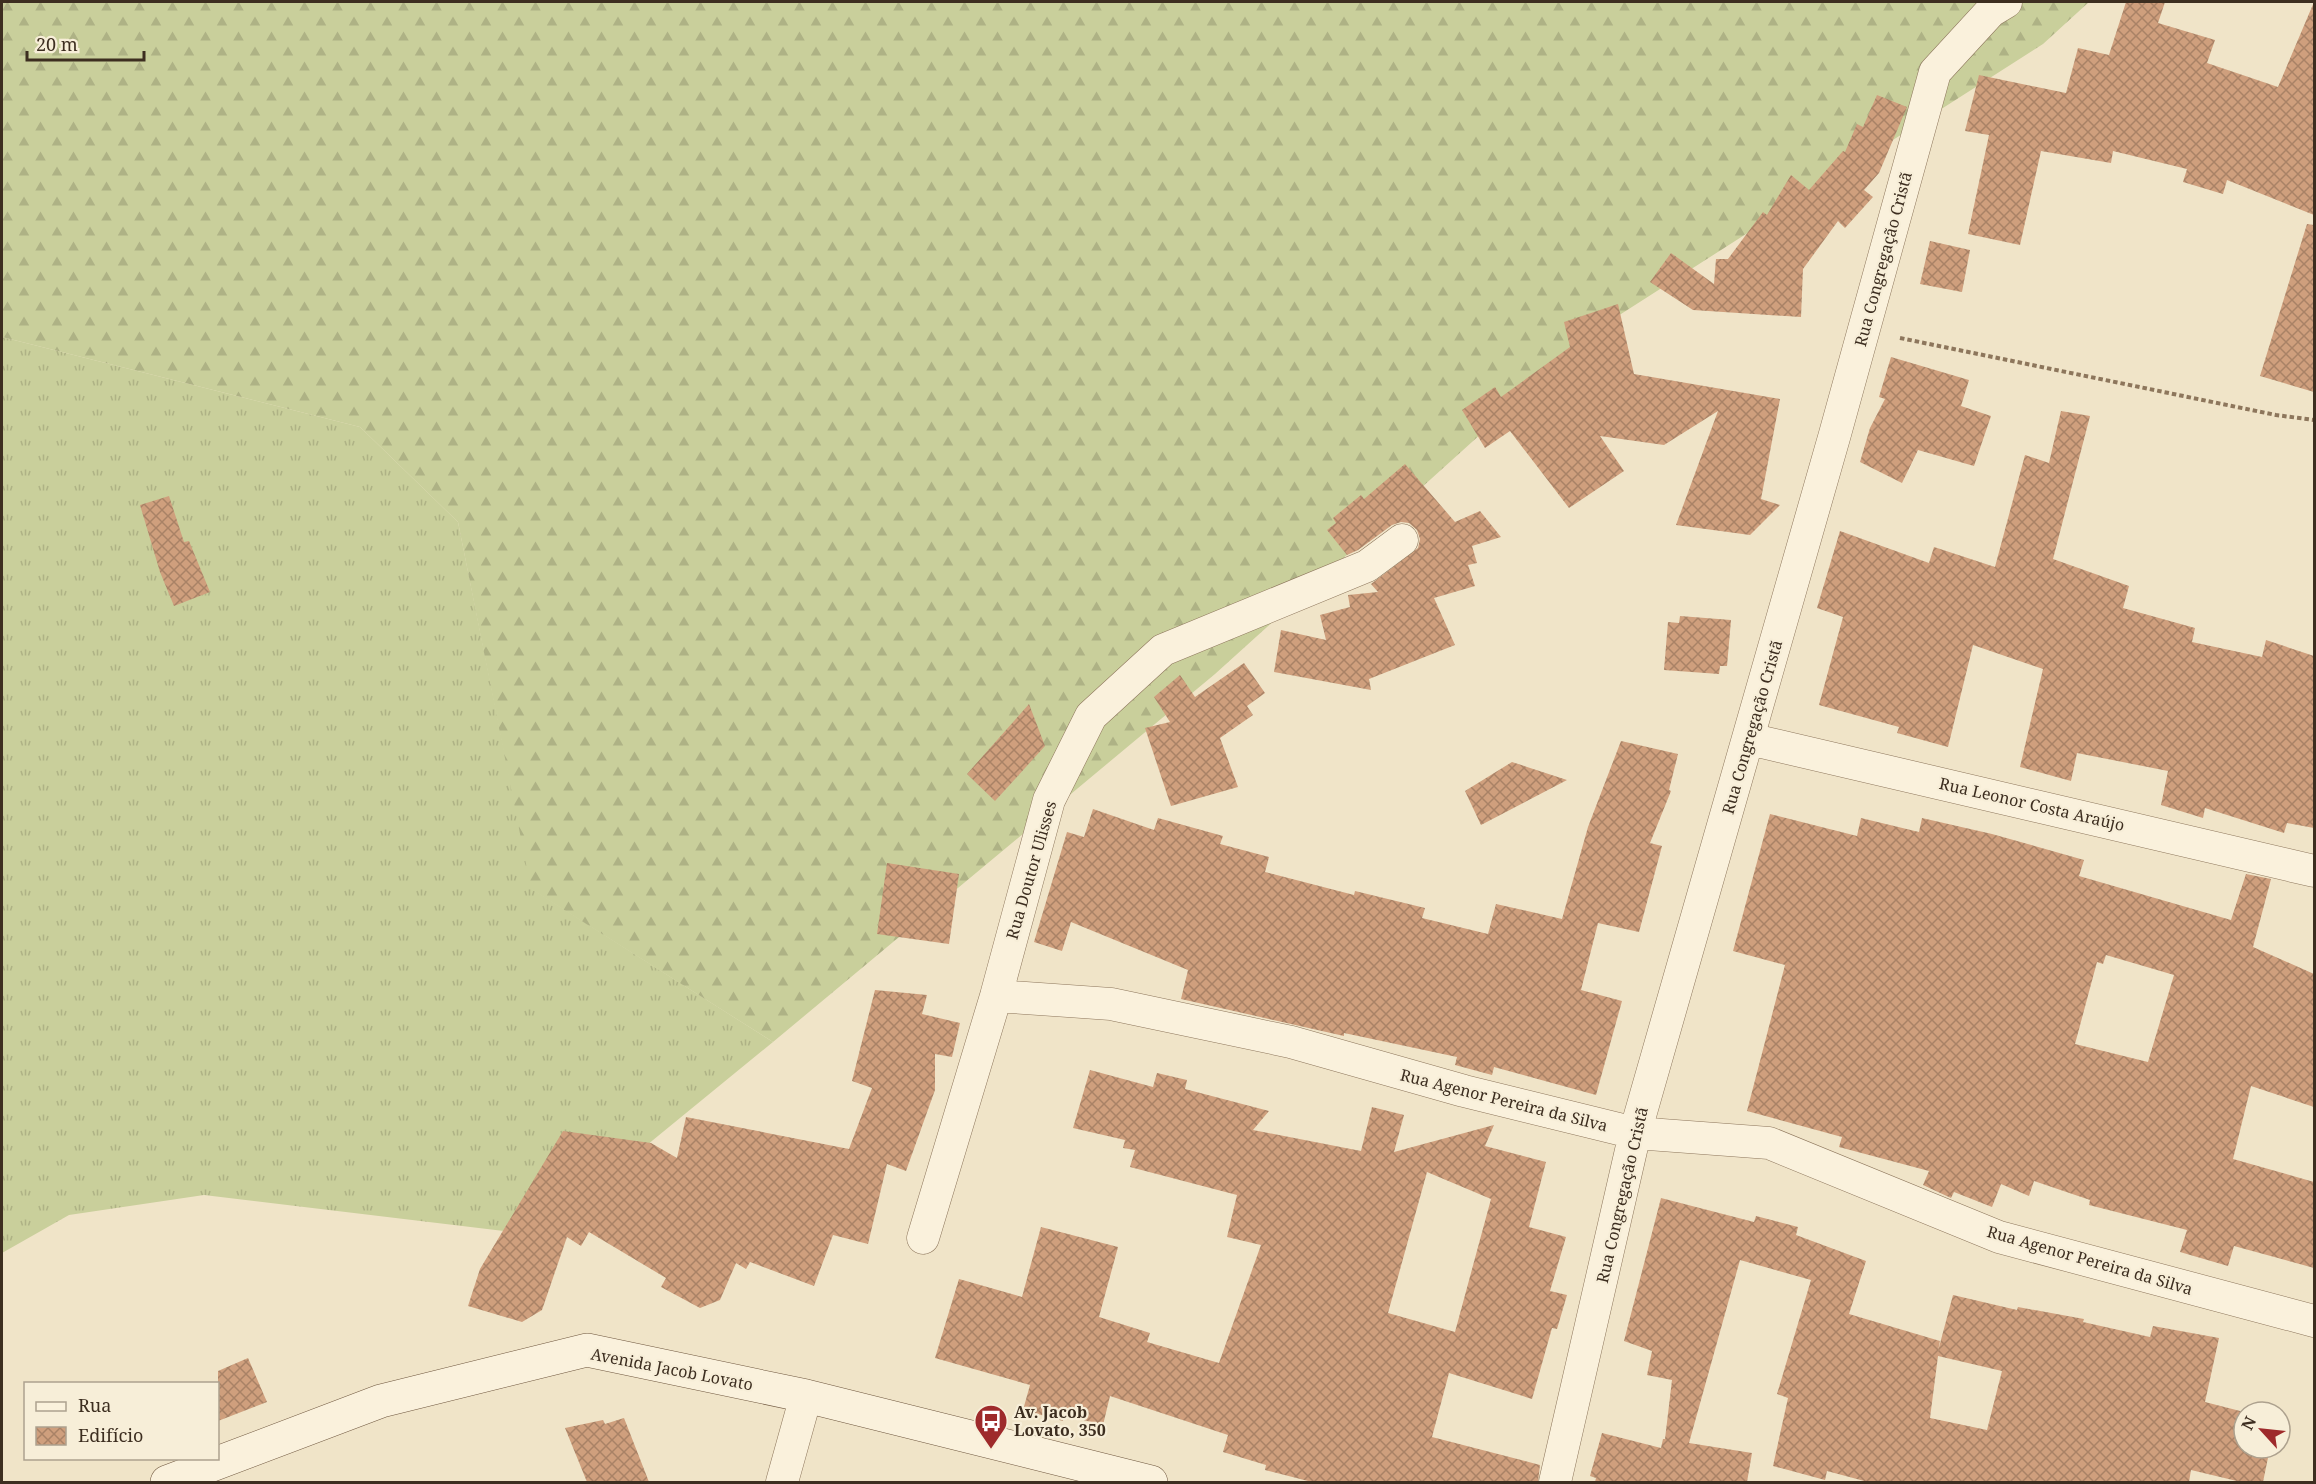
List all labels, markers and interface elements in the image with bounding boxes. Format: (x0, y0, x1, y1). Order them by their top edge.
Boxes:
scale bar (27, 24, 144, 62)
text: 20 m (36, 32, 78, 56)
street label: Rua Congregação Cristã (1849, 169, 1917, 349)
street label: Rua Congregação Cristã (1717, 637, 1787, 817)
street label: Rua Leonor Costa Araújo (1937, 772, 2127, 836)
street label: Rua Doutor Ulisses (1001, 798, 1061, 942)
street label: Rua Agenor Pereira da Silva (1398, 1064, 1610, 1136)
street label: Rua Congregação Cristã (1591, 1105, 1653, 1285)
street label: Rua Agenor Pereira da Silva (1985, 1220, 2195, 1300)
street label: Avenida Jacob Lovato (589, 1342, 755, 1396)
legend (24, 1382, 219, 1460)
text: Rua (78, 1393, 111, 1417)
north arrow (2232, 1400, 2292, 1460)
place label: Av. Jacob Lovato, 350 (1014, 1401, 1106, 1441)
bus stop icon: Av. Jacob Lovato, 350 (973, 1403, 1009, 1450)
text: N (2236, 1412, 2261, 1434)
text: Edifício (78, 1423, 143, 1447)

